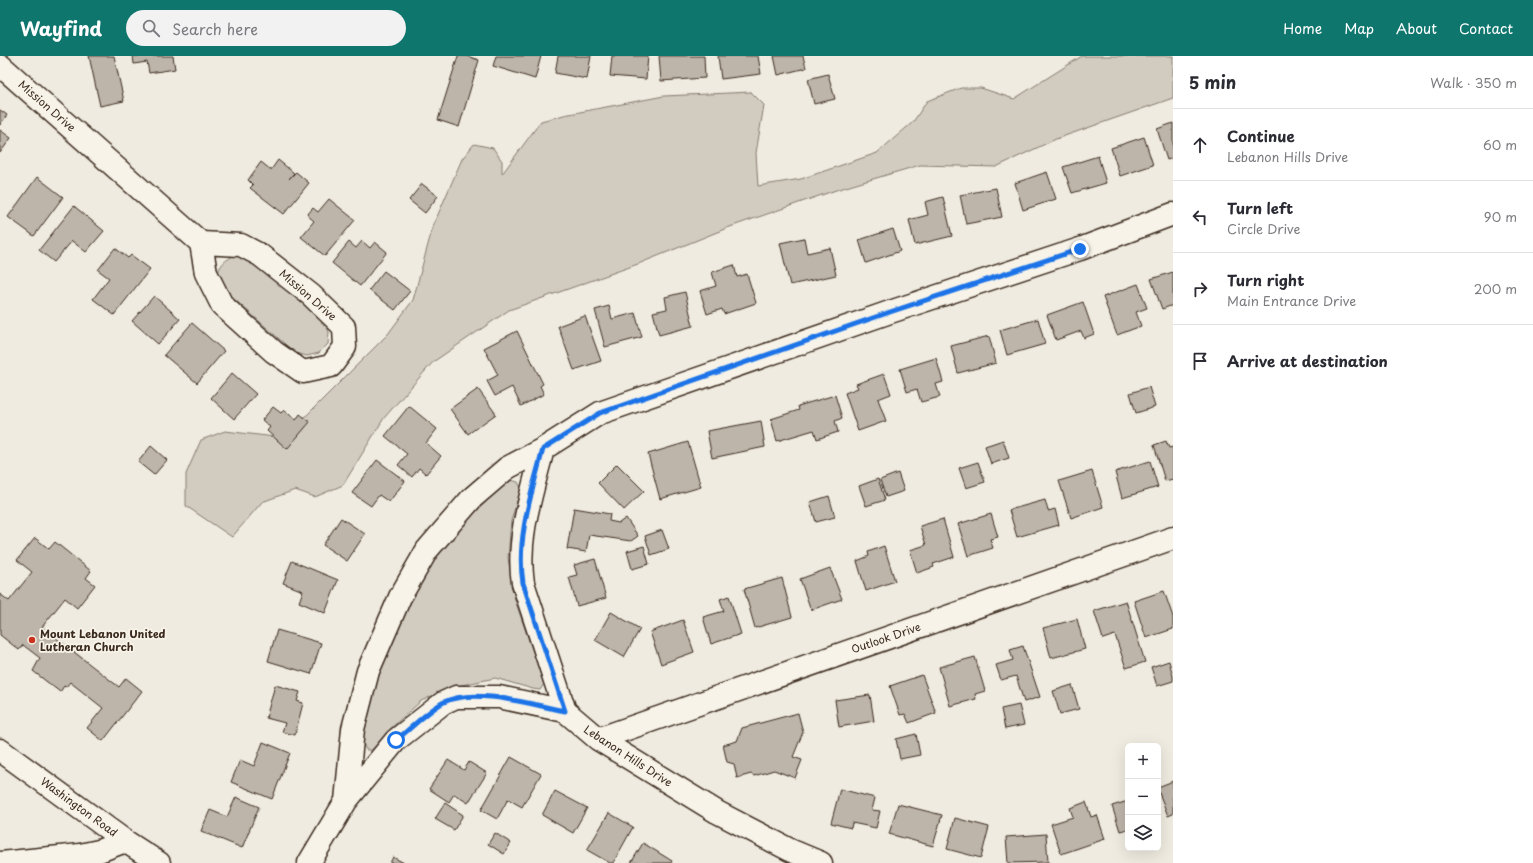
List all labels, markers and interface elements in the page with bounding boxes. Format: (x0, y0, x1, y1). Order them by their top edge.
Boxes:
search box (126, 10, 406, 46)
text: Wayfind (20, 14, 102, 42)
icon: search (140, 17, 162, 39)
text: Search here (172, 17, 258, 40)
text: Home (1283, 18, 1322, 39)
text: Map (1344, 18, 1374, 39)
text: About (1396, 18, 1437, 39)
text: Contact (1459, 18, 1513, 39)
text: 5 min (1189, 69, 1236, 95)
text: Walk · 350 m (1430, 73, 1517, 92)
street label: Mission Drive (15, 76, 80, 136)
text: Continue (1227, 124, 1295, 147)
icon: ahead (1189, 134, 1211, 156)
text: 60 m (1483, 135, 1517, 154)
text: Lebanon Hills Drive (1227, 147, 1348, 166)
text: Turn left (1227, 196, 1293, 219)
icon: left (1189, 206, 1211, 228)
text: 90 m (1484, 207, 1517, 226)
text: Circle Drive (1227, 219, 1301, 238)
route end (1071, 240, 1089, 258)
street label: Mission Drive (276, 265, 341, 325)
text: Turn right (1227, 268, 1304, 291)
icon: right (1189, 278, 1211, 300)
text: 200 m (1474, 279, 1517, 298)
text: Main Entrance Drive (1227, 291, 1356, 310)
text: Arrive at destination (1227, 349, 1388, 372)
icon: arrive (1189, 350, 1211, 372)
street label: Outlook Drive (849, 618, 923, 657)
place label: Mount Lebanon United Lutheran Church (40, 625, 166, 655)
marker: Mount Lebanon United Lutheran Church (27, 635, 37, 645)
street label: Lebanon Hills Drive (581, 721, 676, 791)
route start (387, 731, 405, 749)
map controls (1125, 743, 1161, 851)
button: + (1125, 743, 1161, 779)
street label: Washington Road (37, 773, 121, 840)
button: − (1125, 779, 1161, 815)
button: layers (1125, 815, 1161, 851)

